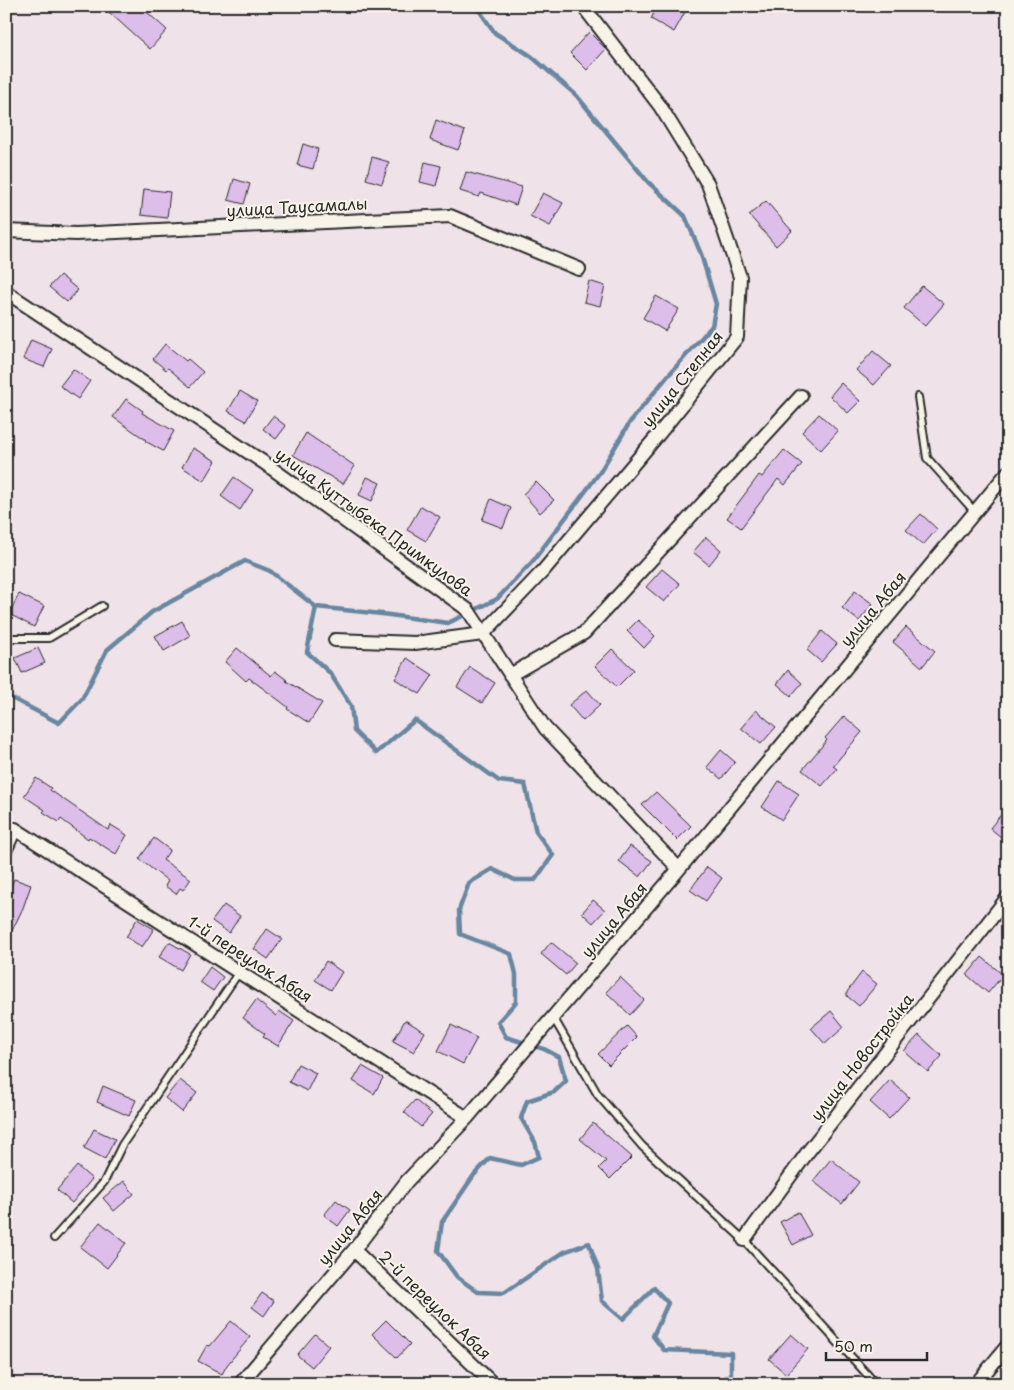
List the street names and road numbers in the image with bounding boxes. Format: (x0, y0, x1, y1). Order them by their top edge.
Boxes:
street label: улица Таусамалы (226, 190, 368, 222)
street label: улица Степная (635, 325, 728, 432)
street label: улица Куттыбека Примкулова (271, 441, 478, 601)
street label: улица Абая (834, 566, 911, 651)
street label: улица Абая (575, 877, 652, 962)
street label: 1-й переулок Абая (183, 909, 318, 1008)
street label: улица Новостройка (804, 987, 919, 1125)
street label: улица Абая (311, 1183, 387, 1270)
street label: 2-й переулок Абая (374, 1244, 497, 1364)

